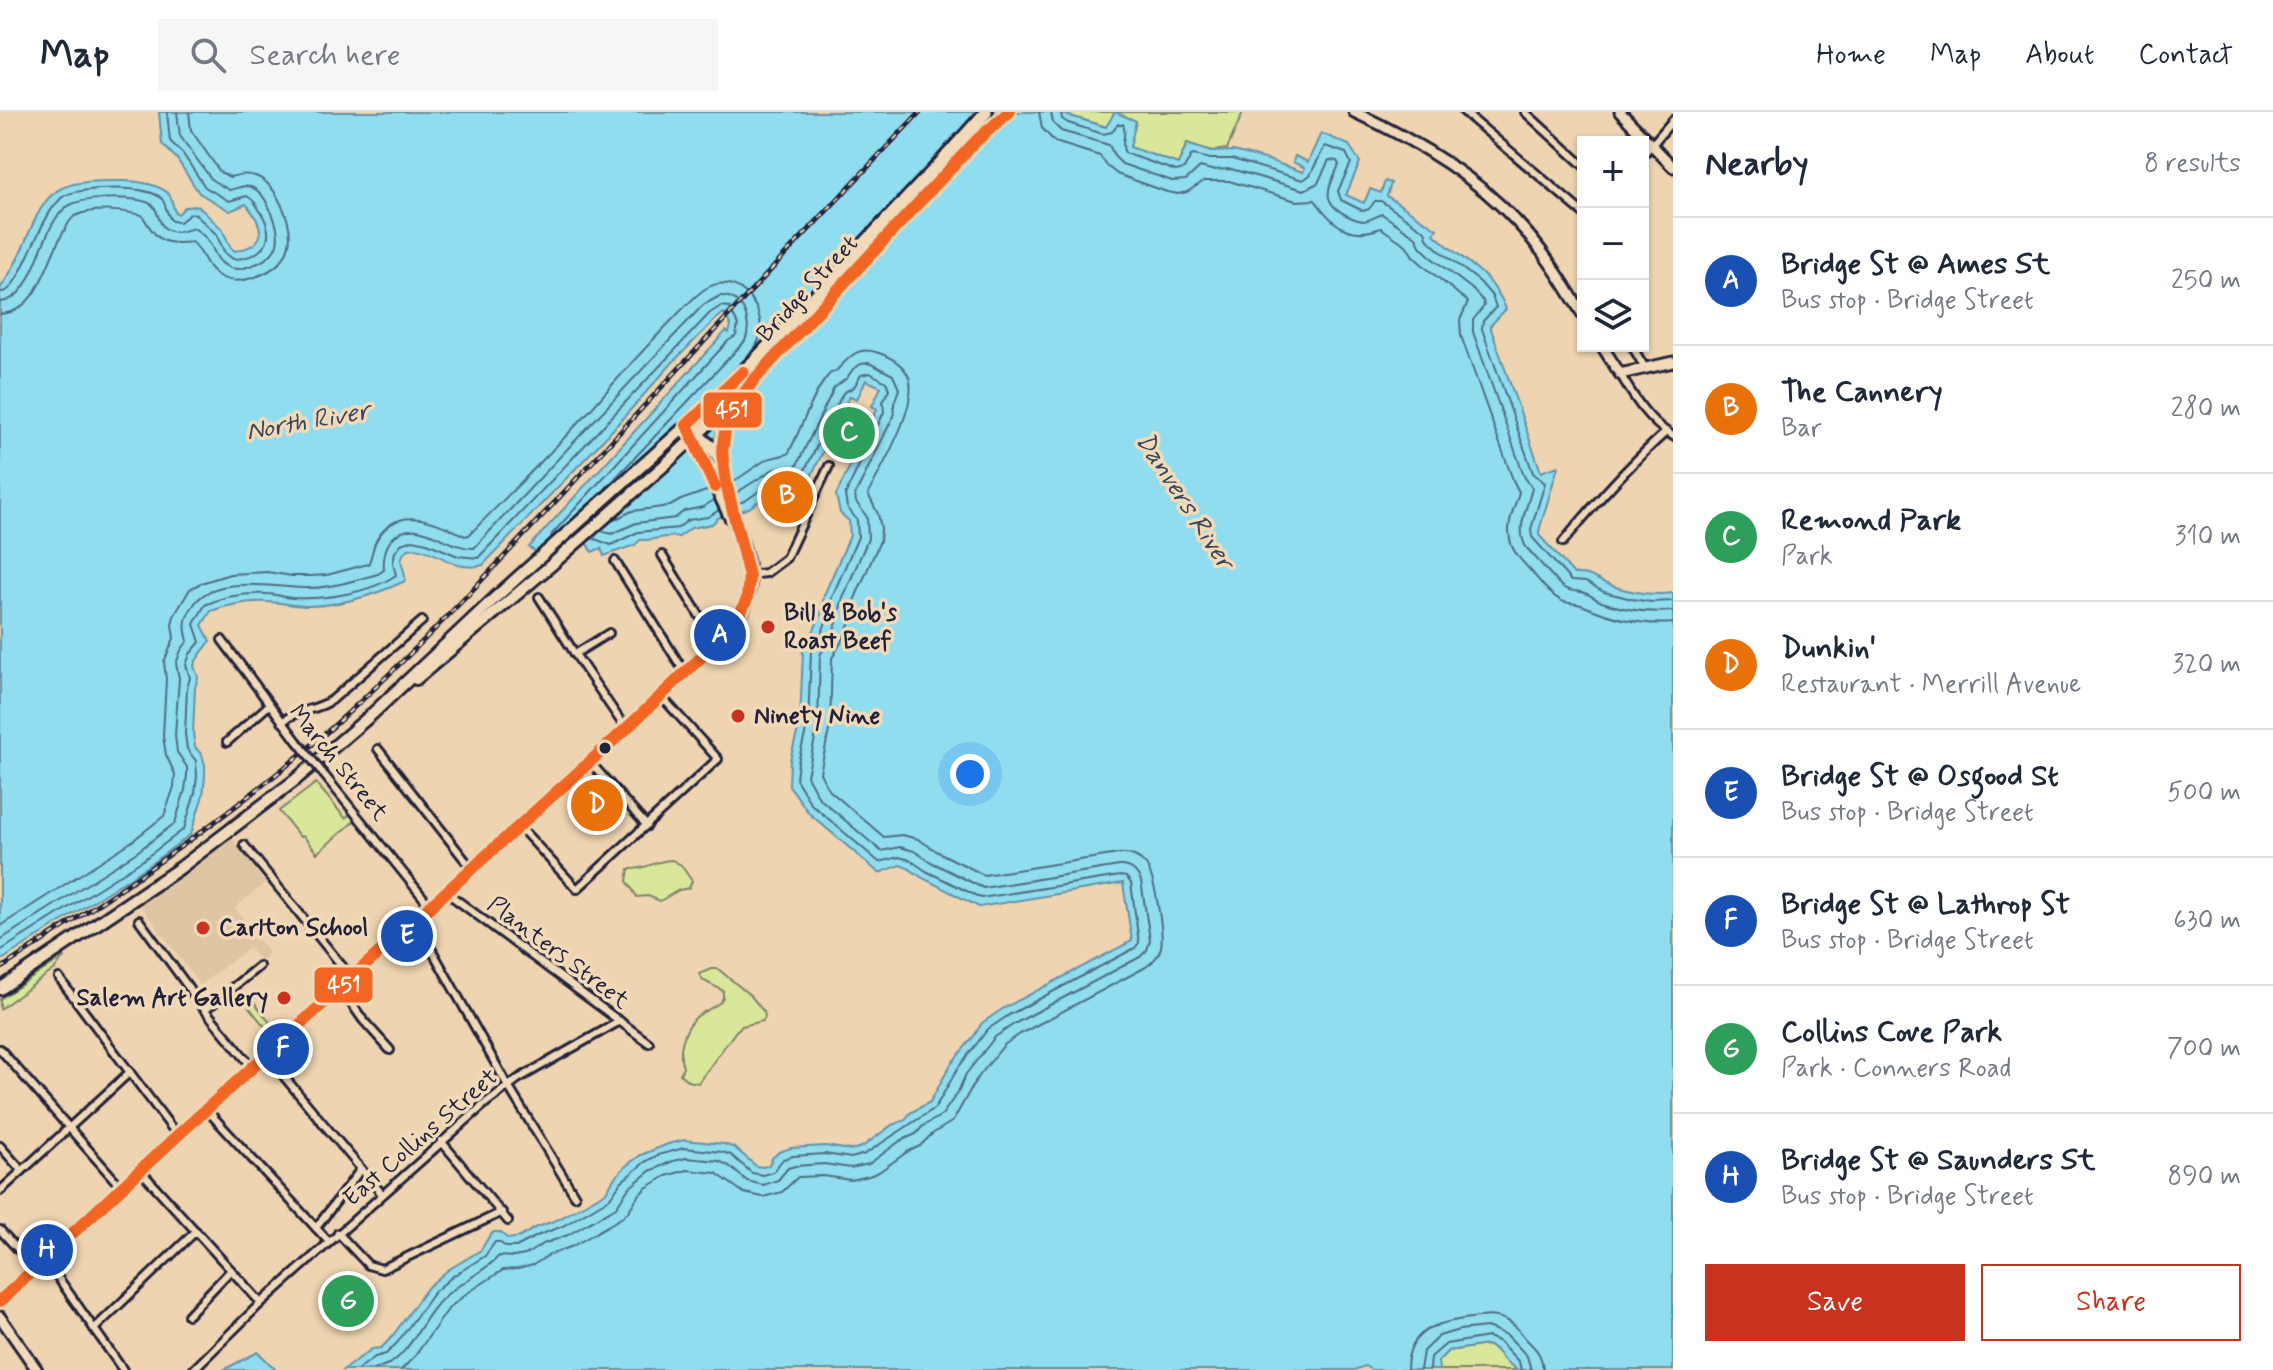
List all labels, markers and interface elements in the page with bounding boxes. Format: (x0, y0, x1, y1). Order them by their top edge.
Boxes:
search box (158, 19, 718, 91)
text: Map (40, 31, 110, 80)
icon: search (186, 33, 230, 77)
text: Search here (250, 36, 401, 75)
text: Home (1816, 37, 1886, 74)
text: Map (1930, 37, 1981, 74)
text: About (2025, 37, 2094, 74)
text: Contact (2138, 37, 2233, 74)
map controls (1577, 136, 1649, 352)
button: + (1577, 136, 1649, 208)
text: Nearby (1705, 142, 1809, 187)
text: 8 results (2144, 147, 2241, 181)
button: − (1577, 208, 1649, 280)
street label: Bridge Street (751, 229, 866, 349)
text: Bridge St @ Ames St (1781, 245, 2050, 284)
text: A (1722, 264, 1740, 298)
text: 250 m (2171, 264, 2241, 298)
button: layers (1577, 280, 1649, 352)
text: Bus stop · Bridge Street (1781, 284, 2034, 318)
text: The Cannery (1781, 373, 1943, 412)
line badge: 451 (702, 391, 763, 429)
text: B (1723, 392, 1739, 426)
text: 280 m (2171, 392, 2241, 426)
water label: North River (244, 394, 376, 450)
text: 451 (715, 397, 749, 425)
pin: C (823, 403, 875, 463)
text: Bar (1781, 412, 1822, 446)
water label: Danvers River (1127, 426, 1243, 579)
pin: B (761, 467, 813, 527)
text: Remond Park (1781, 501, 1961, 540)
text: C (1722, 520, 1740, 554)
text: 310 m (2175, 520, 2241, 554)
text: Park (1781, 540, 1833, 574)
place label: Bill & Bob's Roast Beef (784, 598, 897, 657)
pin: A (694, 605, 746, 665)
marker: Bill & Bob's Roast Beef (759, 618, 777, 636)
text: Dunkin' (1781, 629, 1876, 668)
text: D (1722, 648, 1740, 682)
text: 320 m (2172, 648, 2241, 682)
text: Restaurant · Merrill Avenue (1781, 668, 2081, 702)
street label: March Street (281, 698, 395, 828)
place label: Ninety Nine (754, 701, 881, 732)
marker: Ninety Nine (729, 707, 747, 725)
unlabelled marker (597, 740, 613, 756)
your location (950, 754, 990, 794)
text: Bridge St @ Osgood St (1781, 757, 2059, 796)
pin: D (571, 775, 623, 835)
text: E (1723, 776, 1739, 810)
text: 500 m (2167, 776, 2241, 810)
text: Bus stop · Bridge Street (1781, 796, 2034, 830)
text: Bridge St @ Lathrop St (1781, 885, 2070, 924)
street label: Planters Street (481, 889, 635, 1017)
text: F (1724, 904, 1738, 938)
text: 630 m (2173, 904, 2241, 938)
pin: E (381, 906, 433, 966)
place label: Carlton School (219, 913, 368, 944)
marker: Carlton School (194, 919, 212, 937)
text: Bus stop · Bridge Street (1781, 924, 2034, 958)
line badge: 451 (313, 966, 374, 1004)
text: 451 (327, 972, 361, 1000)
place label: Salem Art Gallery (77, 983, 268, 1014)
marker: Salem Art Gallery (275, 989, 293, 1007)
text: Collins Cove Park (1781, 1013, 2002, 1052)
pin: F (257, 1019, 309, 1079)
text: G (1722, 1032, 1740, 1066)
text: 700 m (2167, 1032, 2241, 1066)
text: Park · Conners Road (1781, 1052, 2012, 1086)
street label: East Collins Street (337, 1062, 505, 1214)
text: Bridge St @ Saunders St (1781, 1141, 2095, 1180)
text: H (1723, 1160, 1739, 1194)
text: 890 m (2167, 1160, 2241, 1194)
text: Bus stop · Bridge Street (1781, 1180, 2034, 1214)
pin: H (21, 1220, 73, 1280)
button: Save (1705, 1264, 1965, 1341)
button: Share (1981, 1264, 2241, 1341)
pin: G (322, 1271, 374, 1331)

